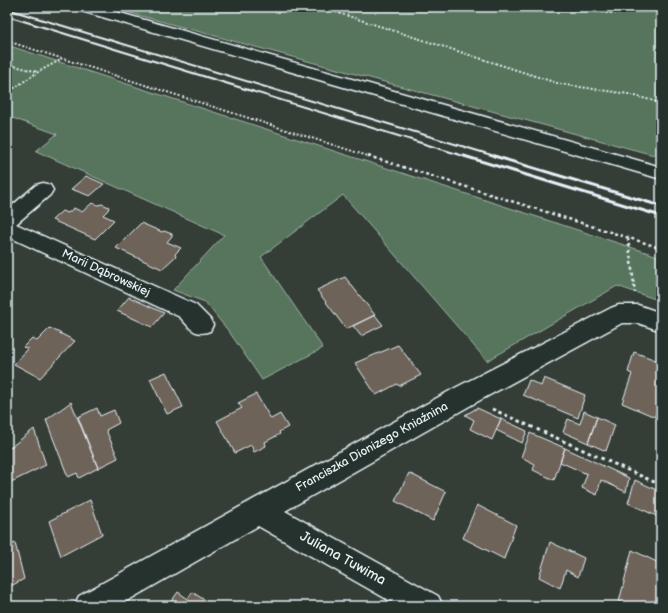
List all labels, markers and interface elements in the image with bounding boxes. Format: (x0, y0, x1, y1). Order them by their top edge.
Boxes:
street label: Marii Dąbrowskiej (59, 246, 153, 300)
street label: Franciszka Dionizego Kniaźnina (293, 399, 451, 495)
street label: Juliana Tuwima (297, 527, 389, 589)

